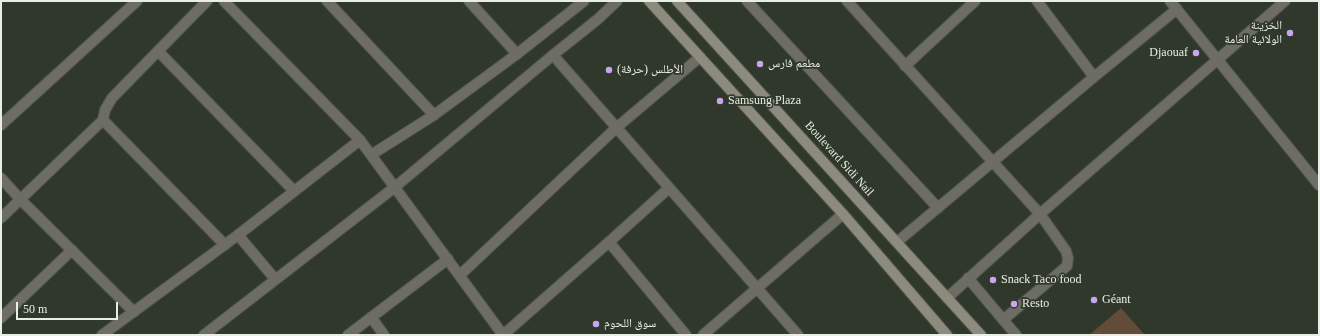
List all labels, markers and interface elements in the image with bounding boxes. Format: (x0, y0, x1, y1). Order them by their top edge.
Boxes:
place label: الخزينة الولائية العامة (1224, 19, 1282, 47)
marker: الخزينة الولائية العامة (1285, 28, 1295, 38)
place label: Djaouaf (1149, 46, 1188, 60)
marker: Djaouaf (1191, 48, 1201, 58)
place label: مطعم فارس (768, 57, 820, 71)
marker: مطعم فارس (755, 59, 765, 69)
place label: الأطلس (حرفة) (617, 63, 683, 77)
marker: الأطلس (حرفة) (604, 65, 614, 75)
place label: Samsung Plaza (728, 94, 801, 108)
marker: Samsung Plaza (715, 96, 725, 106)
street label: Boulevard Sidi Nail (802, 119, 876, 199)
place label: Snack Taco food (1001, 273, 1081, 287)
marker: Snack Taco food (988, 275, 998, 285)
place label: Géant (1102, 293, 1131, 307)
scale bar (18, 294, 120, 320)
marker: Géant (1089, 295, 1099, 305)
place label: Resto (1022, 297, 1049, 311)
marker: Resto (1009, 299, 1019, 309)
text: 50 m (23, 302, 47, 316)
place label: سوق اللحوم (604, 317, 656, 331)
marker: سوق اللحوم (591, 319, 601, 329)

